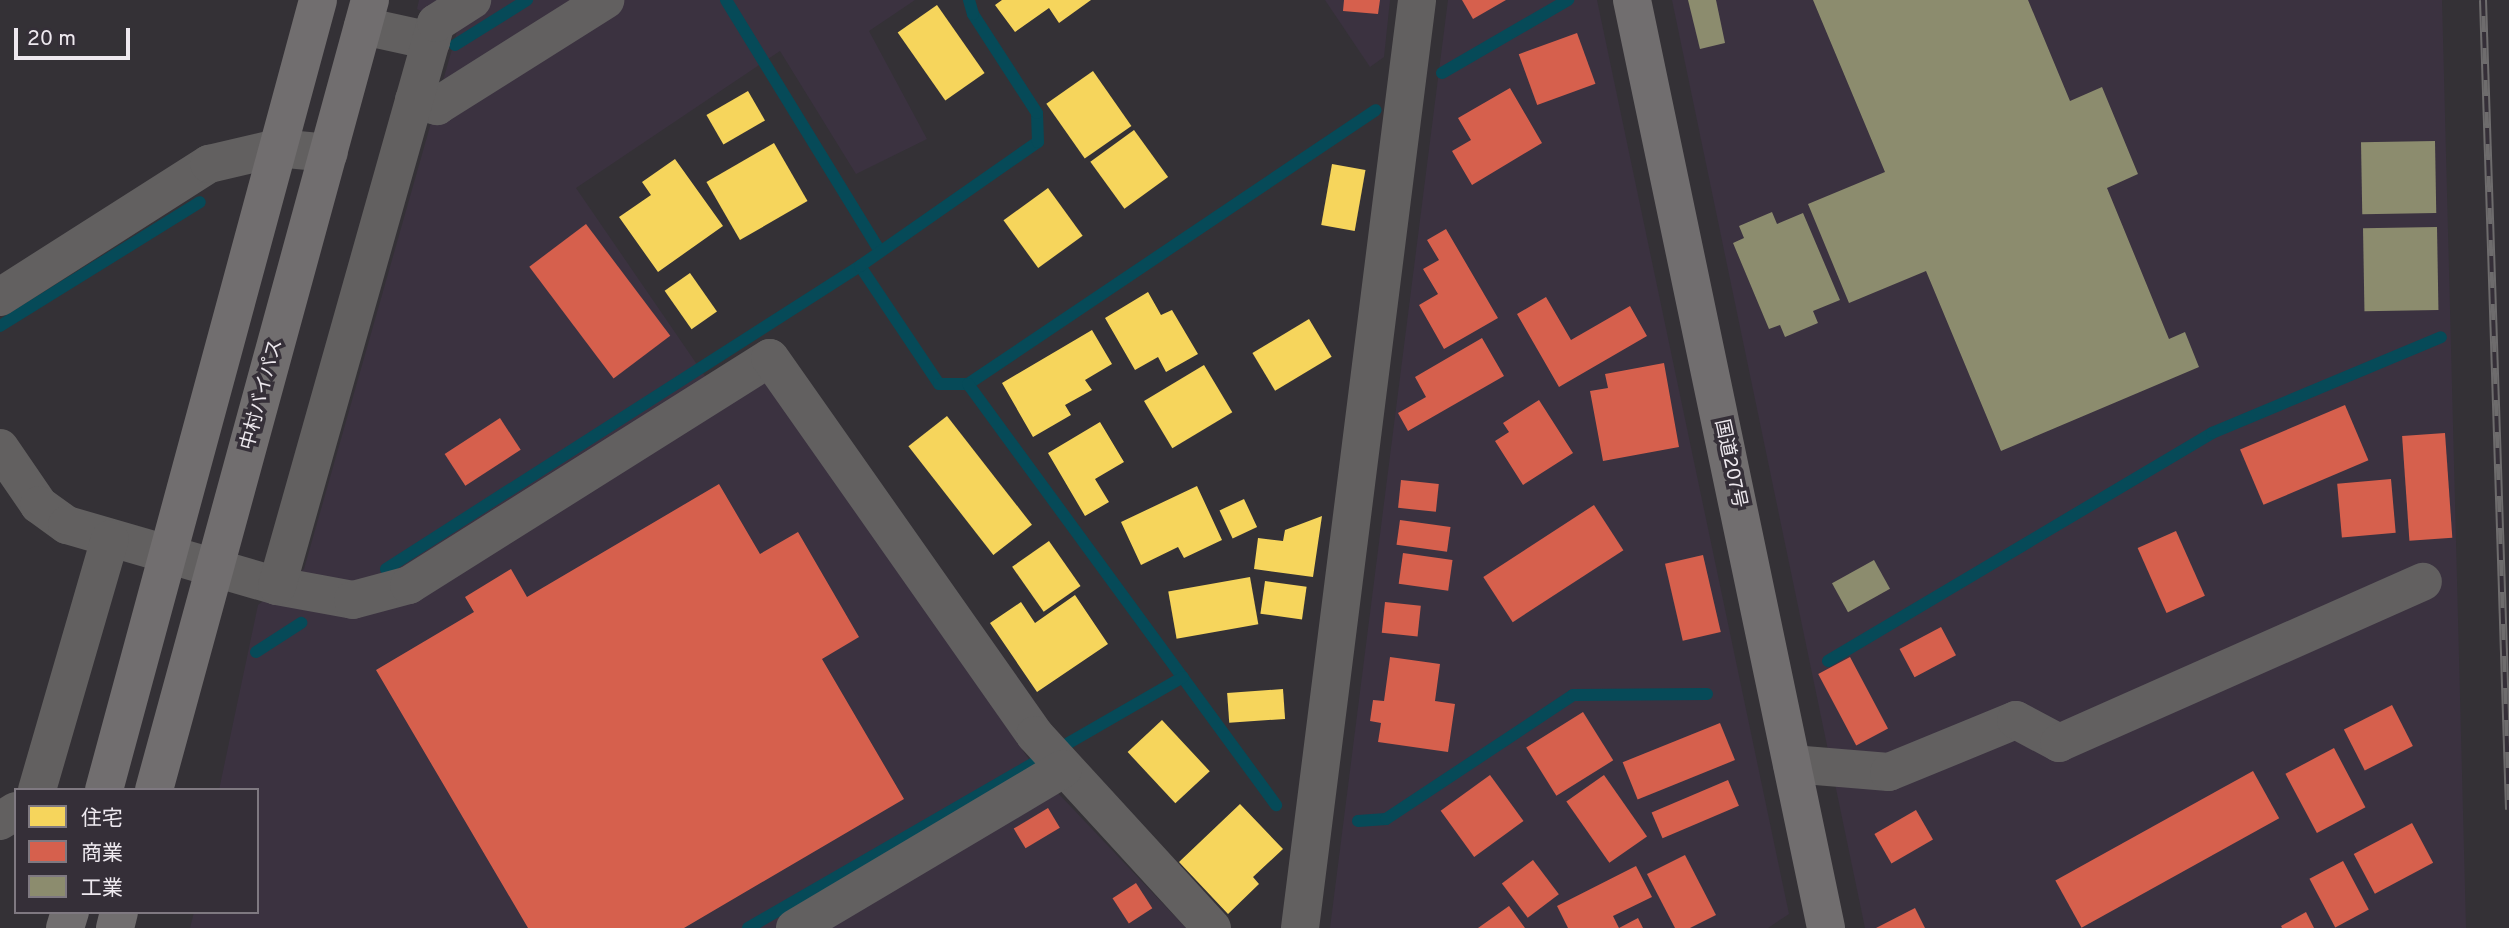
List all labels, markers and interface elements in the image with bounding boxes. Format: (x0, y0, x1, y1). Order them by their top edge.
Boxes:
scale bar (18, 14, 133, 58)
text: 20 m (27, 26, 76, 53)
street label: 中村バイパス (237, 337, 289, 453)
street label: 国道207号 (1708, 418, 1750, 510)
legend (14, 788, 259, 914)
text: 住宅 (81, 806, 123, 833)
text: 商業 (81, 841, 123, 868)
text: 工業 (81, 876, 123, 903)

